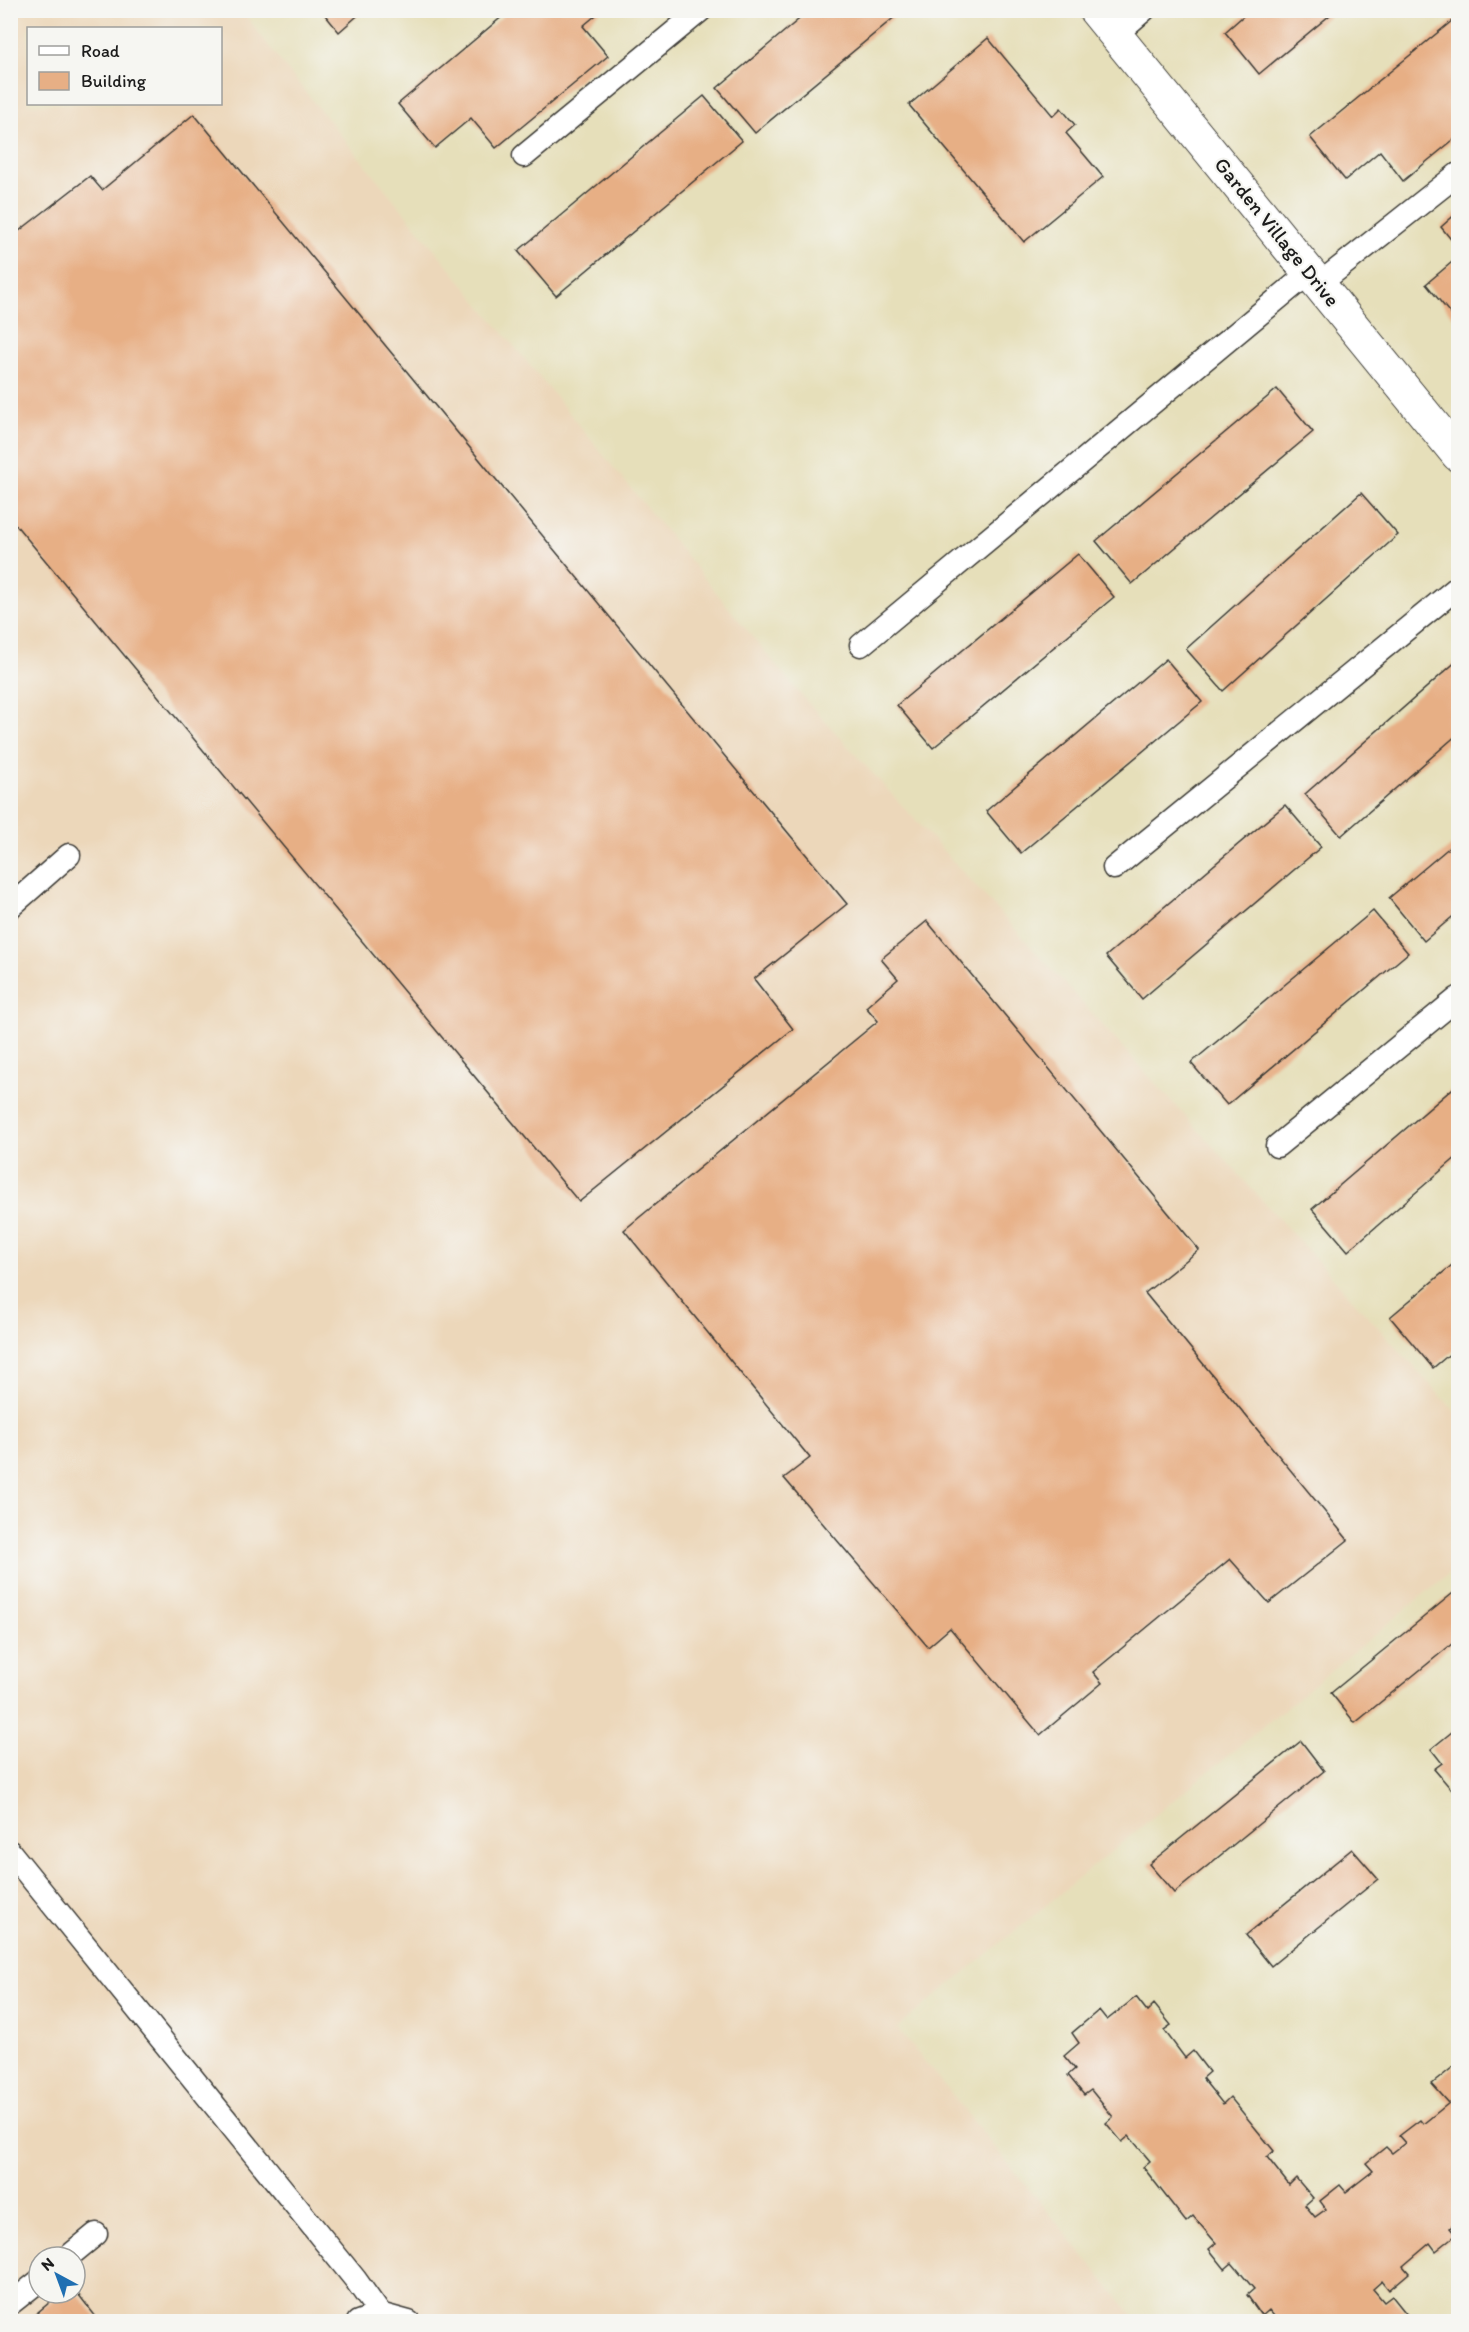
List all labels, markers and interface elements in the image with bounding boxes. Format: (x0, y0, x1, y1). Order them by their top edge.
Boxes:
legend (27, 27, 222, 105)
text: Road (81, 40, 120, 62)
text: Building (81, 70, 147, 92)
street label: Garden Village Drive (1209, 152, 1345, 311)
north arrow (27, 2245, 87, 2305)
text: N (37, 2253, 58, 2275)

